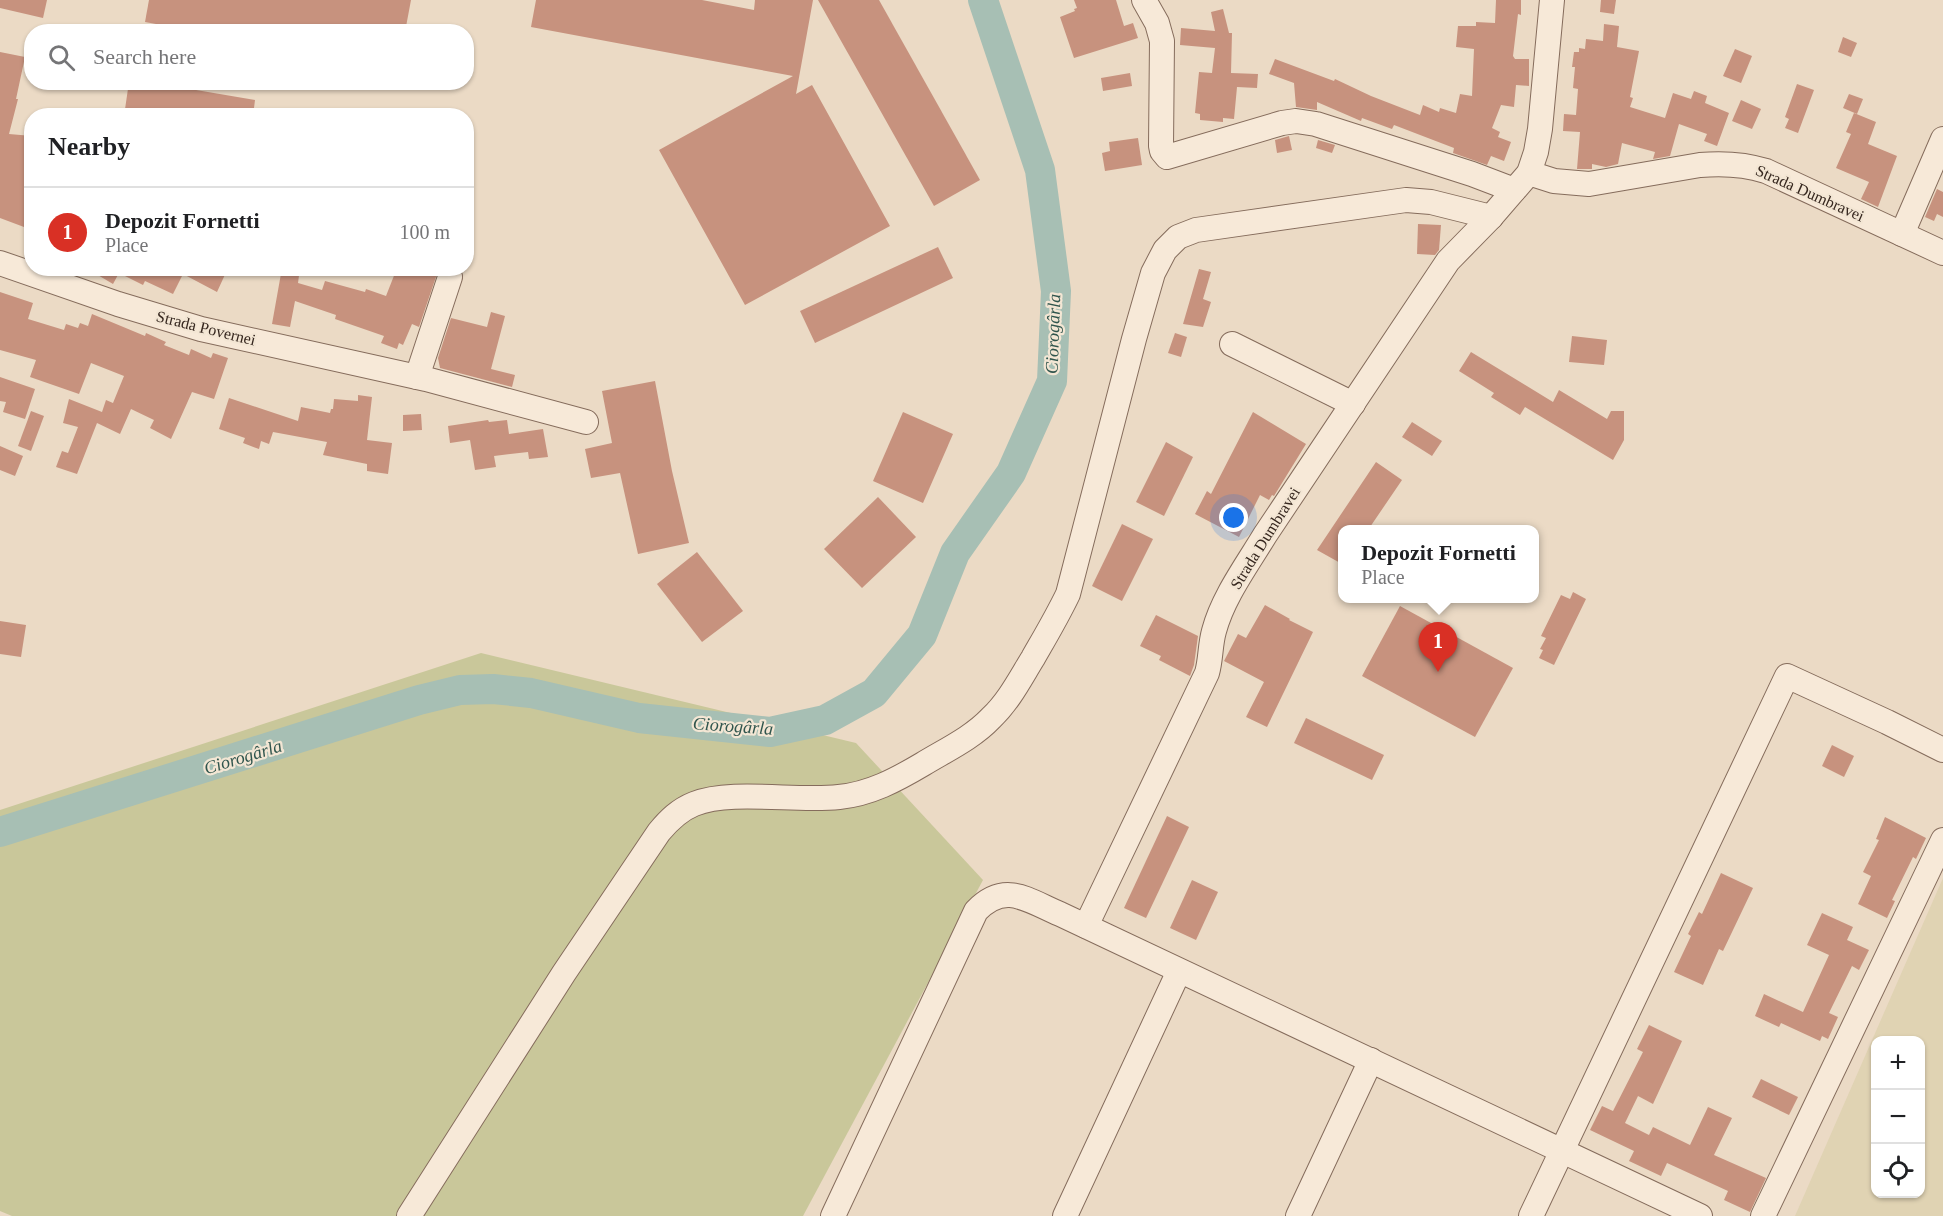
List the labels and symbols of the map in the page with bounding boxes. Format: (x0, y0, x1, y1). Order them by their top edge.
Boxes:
street label: Strada Dumbravei (1753, 161, 1867, 225)
water label: Ciorogârla (1042, 293, 1064, 375)
street label: Strada Povernei (155, 307, 258, 349)
street label: Strada Dumbravei (1227, 483, 1303, 592)
your location (1219, 503, 1248, 532)
pin: 1 (1418, 622, 1458, 672)
water label: Ciorogârla (692, 713, 774, 739)
water label: Ciorogârla (202, 736, 284, 778)

